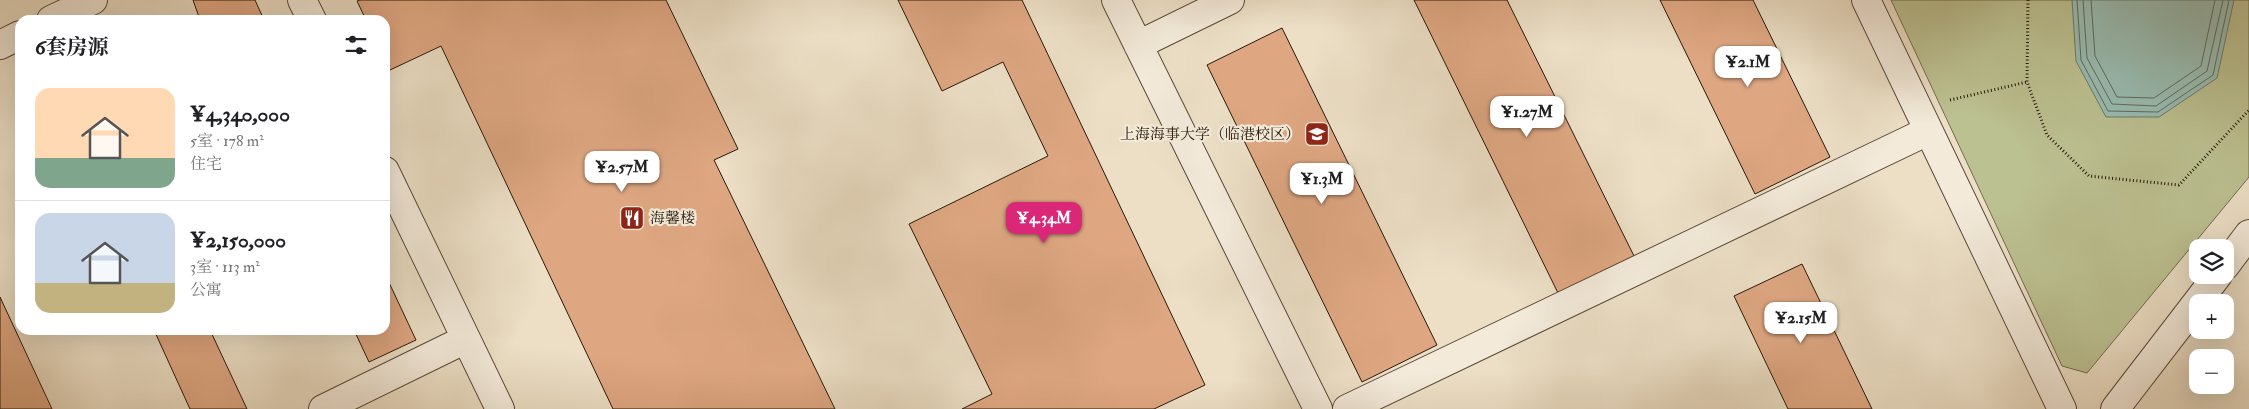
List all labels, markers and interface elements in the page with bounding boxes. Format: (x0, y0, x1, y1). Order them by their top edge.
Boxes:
icon: filters (342, 31, 370, 59)
text: 6套房源 (35, 34, 109, 61)
pin: ¥2.1M (1713, 46, 1783, 88)
text: ¥2.1M (1726, 52, 1770, 72)
pin: ¥1.27M (1486, 96, 1568, 138)
text: ¥4,340,000 (190, 101, 290, 128)
text: ¥1.27M (1501, 102, 1553, 122)
icon: home (75, 108, 135, 168)
school or university icon: 上海海事大学（临港校区） (1304, 121, 1330, 147)
place label: 上海海事大学（临港校区） (1120, 125, 1300, 144)
text: 5室 · 178 m² (190, 131, 264, 151)
pin: ¥2.57M (581, 150, 663, 193)
text: 住宅 (190, 154, 222, 174)
text: ¥2.57M (596, 157, 648, 177)
pin: ¥1.3M (1287, 162, 1357, 205)
text: ¥1.3M (1301, 169, 1343, 189)
pin: ¥4.34M (1003, 202, 1085, 244)
restaurant icon: 海馨楼 (619, 205, 645, 231)
text: ¥4.34M (1017, 208, 1071, 228)
place label: 海馨楼 (650, 209, 695, 228)
text: ¥2,150,000 (190, 227, 286, 254)
icon: home (75, 233, 135, 293)
map controls (2189, 239, 2234, 394)
button: layers (2189, 239, 2234, 284)
text: 3室 · 113 m² (190, 257, 260, 277)
text: 公寓 (190, 280, 222, 300)
button: + (2189, 294, 2234, 339)
pin: ¥2.15M (1760, 302, 1842, 344)
text: ¥2.15M (1775, 308, 1827, 328)
button: − (2189, 349, 2234, 394)

